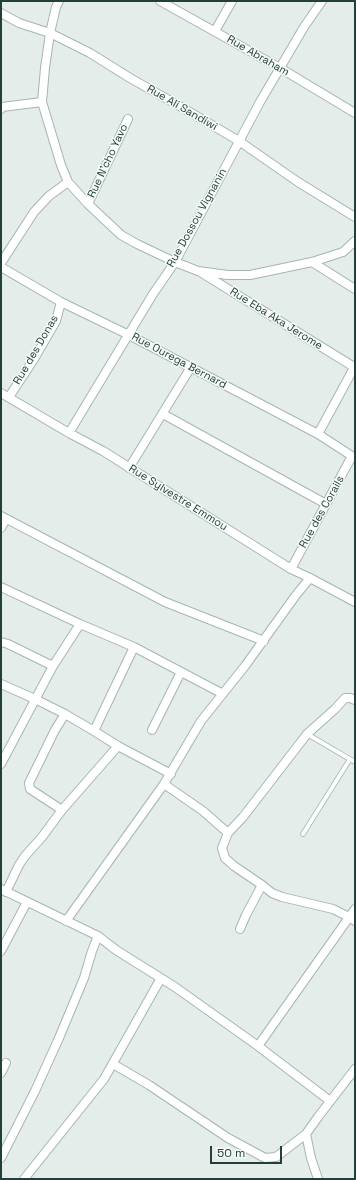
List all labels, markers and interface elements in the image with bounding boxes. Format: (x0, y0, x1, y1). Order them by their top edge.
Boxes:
street label: Rue Abraham (224, 33, 292, 79)
street label: Rue Ali Sandiwi (144, 82, 220, 134)
street label: Rue N'cho Yavo (85, 122, 131, 200)
street label: Rue Dossou Vignanin (164, 166, 230, 270)
street label: Rue Eba Aka Jerome (227, 285, 325, 353)
street label: Rue des Donas (11, 313, 61, 387)
street label: Rue Ourega Bernard (129, 330, 229, 392)
street label: Rue Sylvestre Emmou (126, 462, 230, 534)
street label: Rue des Corails (297, 474, 347, 550)
scale bar (212, 1138, 284, 1164)
text: 50 m (217, 1145, 245, 1161)

